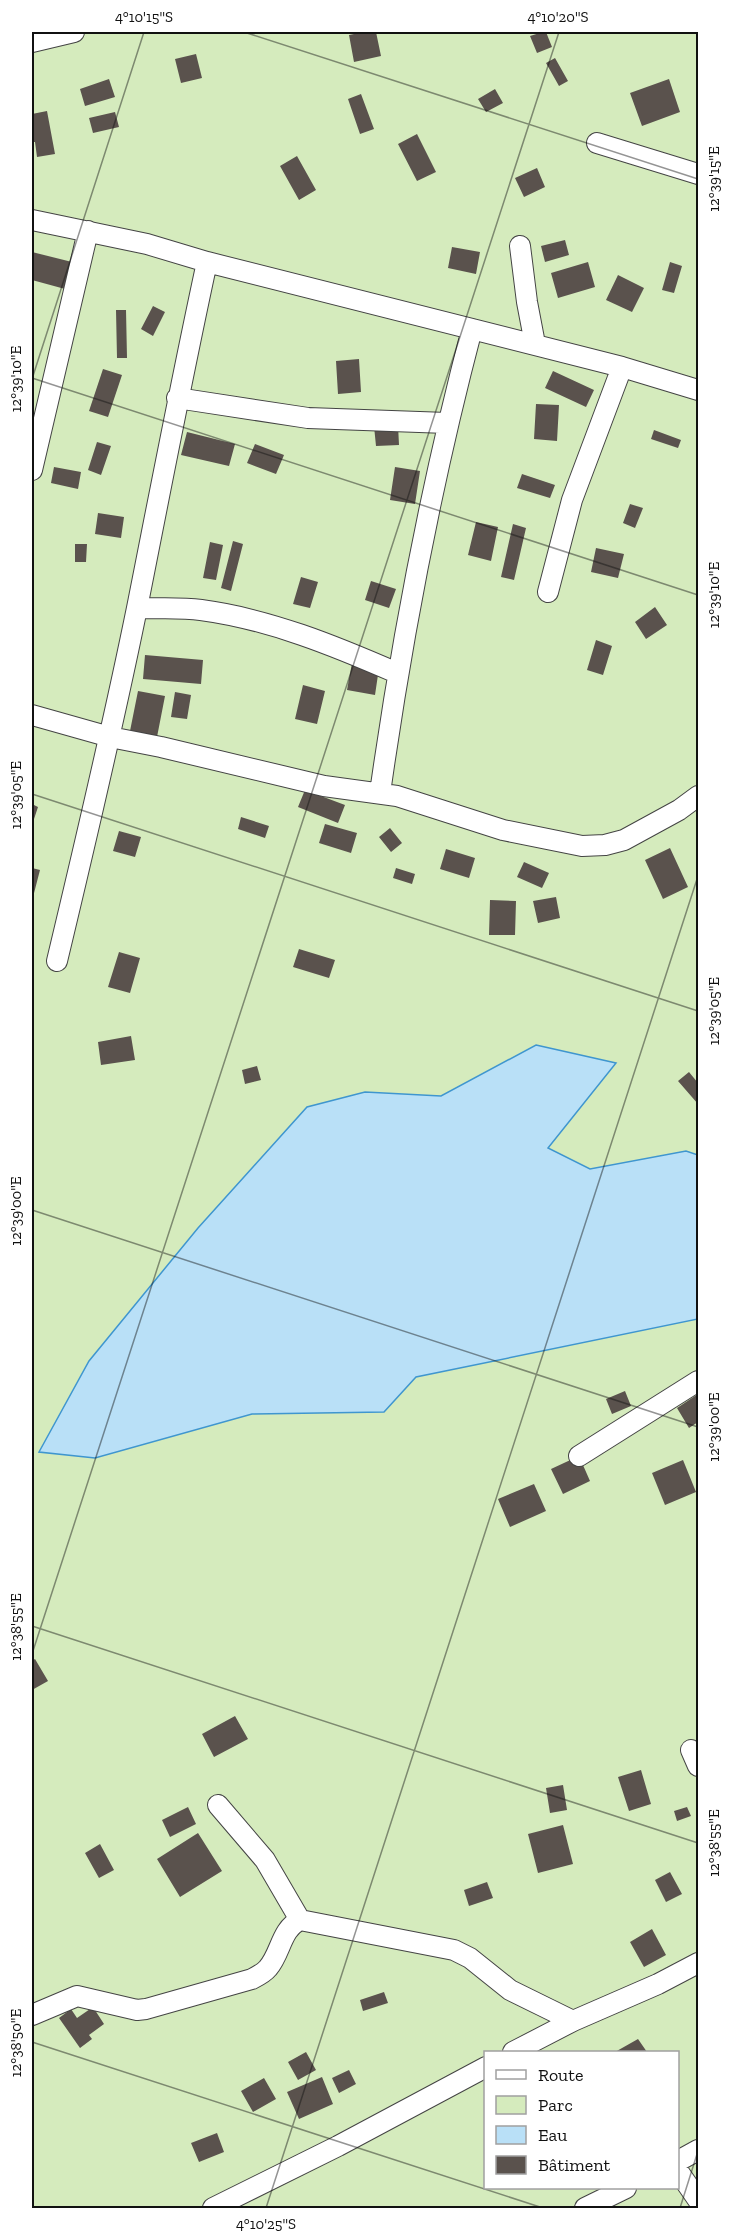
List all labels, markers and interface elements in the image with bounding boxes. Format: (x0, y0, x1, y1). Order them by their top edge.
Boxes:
text: 4°10'15"S (115, 8, 173, 26)
text: 4°10'20"S (528, 8, 588, 26)
text: 12°39'15"E (705, 146, 723, 212)
text: 12°39'10"E (7, 346, 25, 412)
text: 12°39'10"E (705, 562, 723, 628)
text: 12°39'05"E (7, 761, 25, 829)
text: 12°39'05"E (705, 977, 723, 1045)
text: 12°39'00"E (7, 1176, 25, 1246)
text: 12°39'00"E (705, 1392, 723, 1462)
text: 12°38'55"E (7, 1593, 25, 1661)
text: 12°38'55"E (705, 1809, 723, 1877)
text: 12°38'50"E (7, 2009, 25, 2077)
legend (484, 2051, 679, 2189)
text: Route (538, 2064, 583, 2086)
text: Parc (538, 2094, 573, 2116)
text: Eau (538, 2124, 567, 2146)
text: Bâtiment (538, 2154, 611, 2176)
text: 4°10'25"S (236, 2215, 296, 2233)

